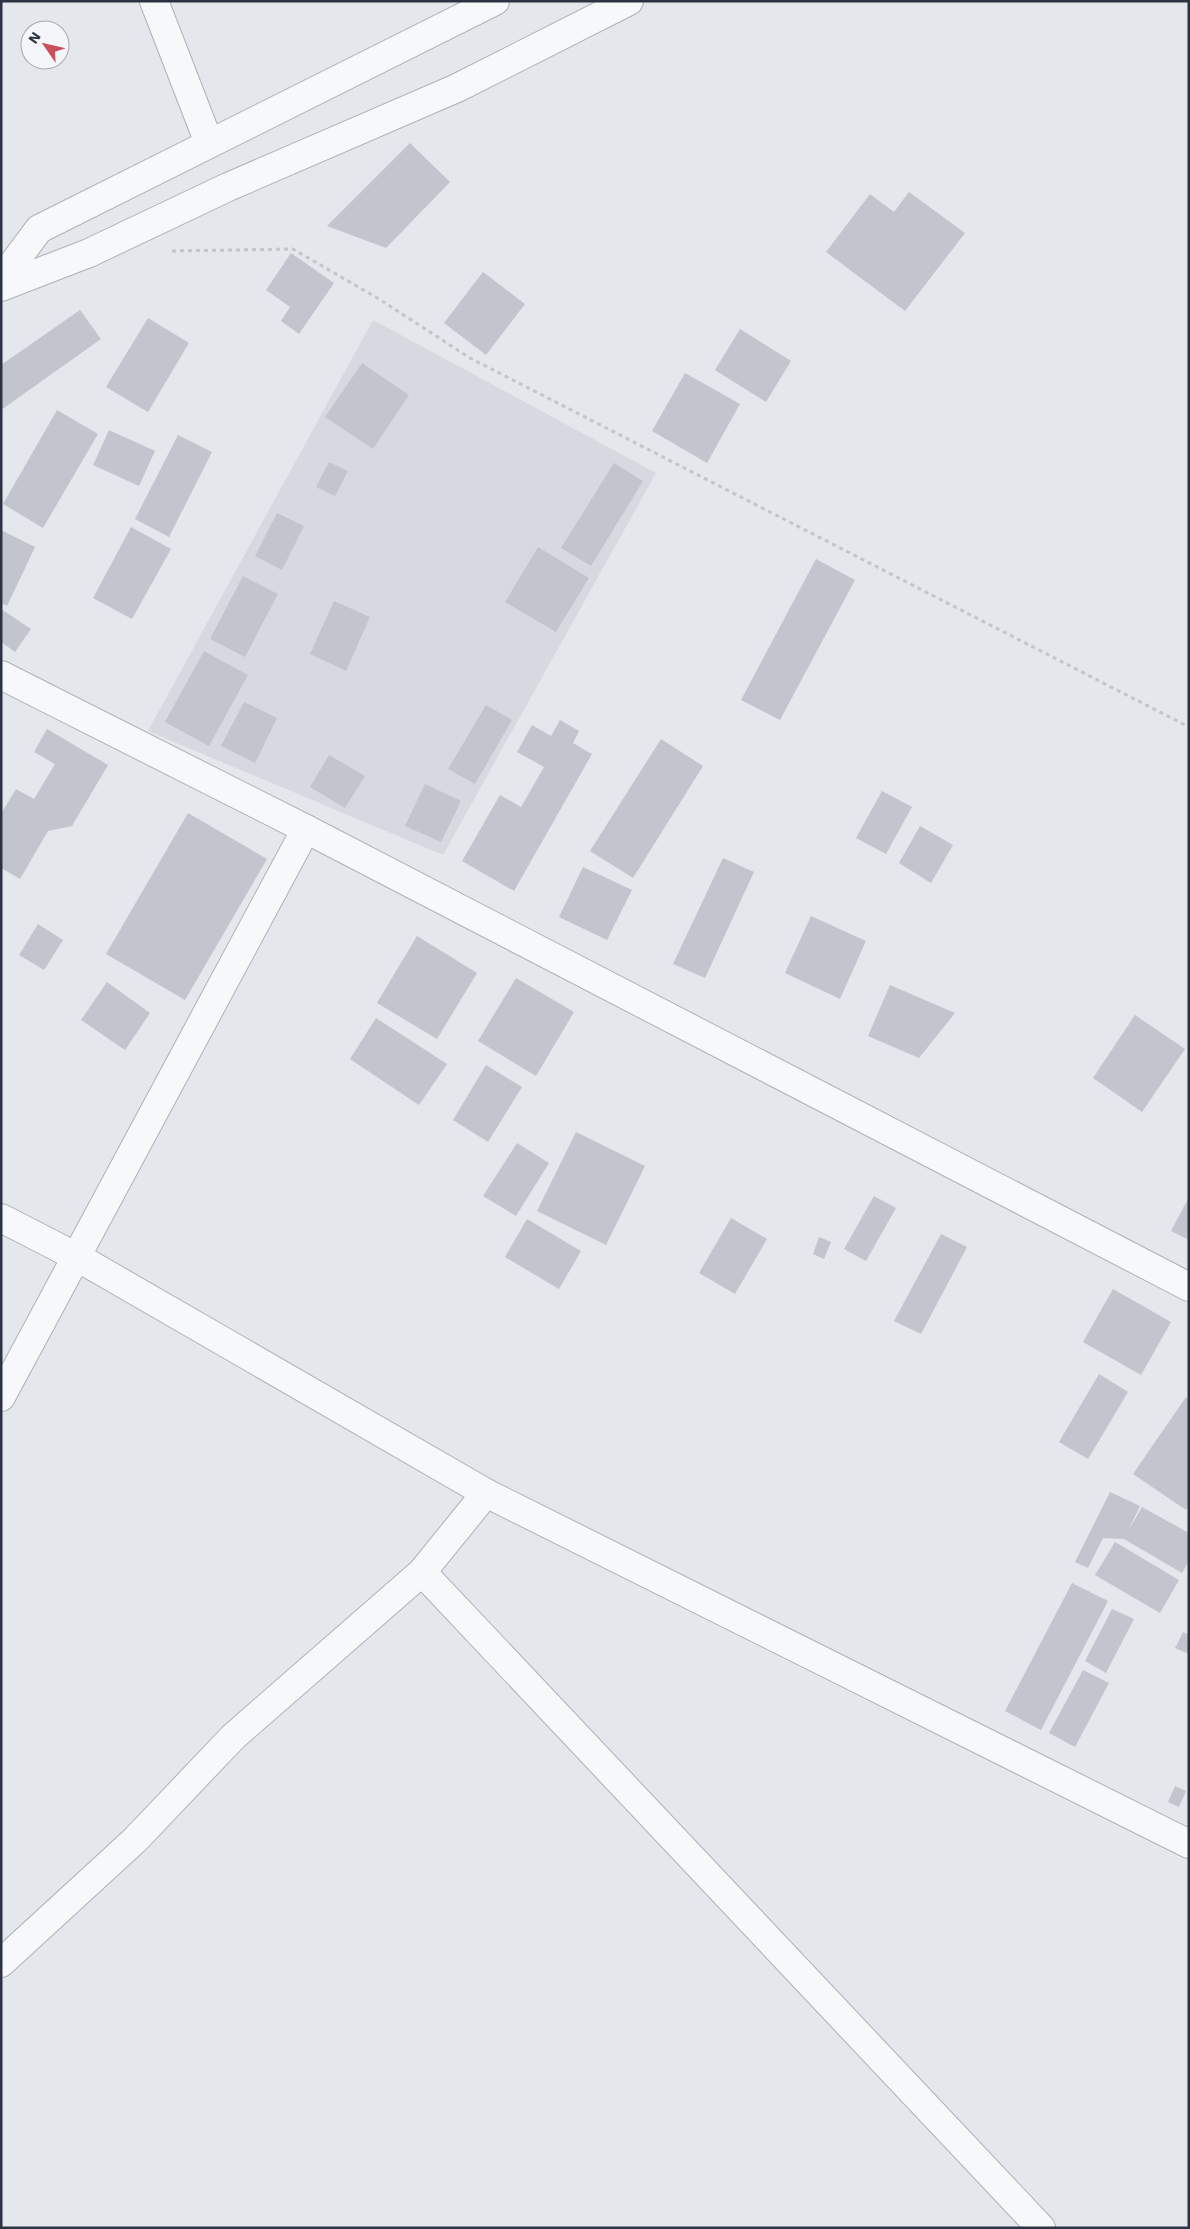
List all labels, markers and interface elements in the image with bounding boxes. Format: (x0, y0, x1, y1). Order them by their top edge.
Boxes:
north arrow (20, 20, 70, 70)
text: N (25, 29, 44, 47)

